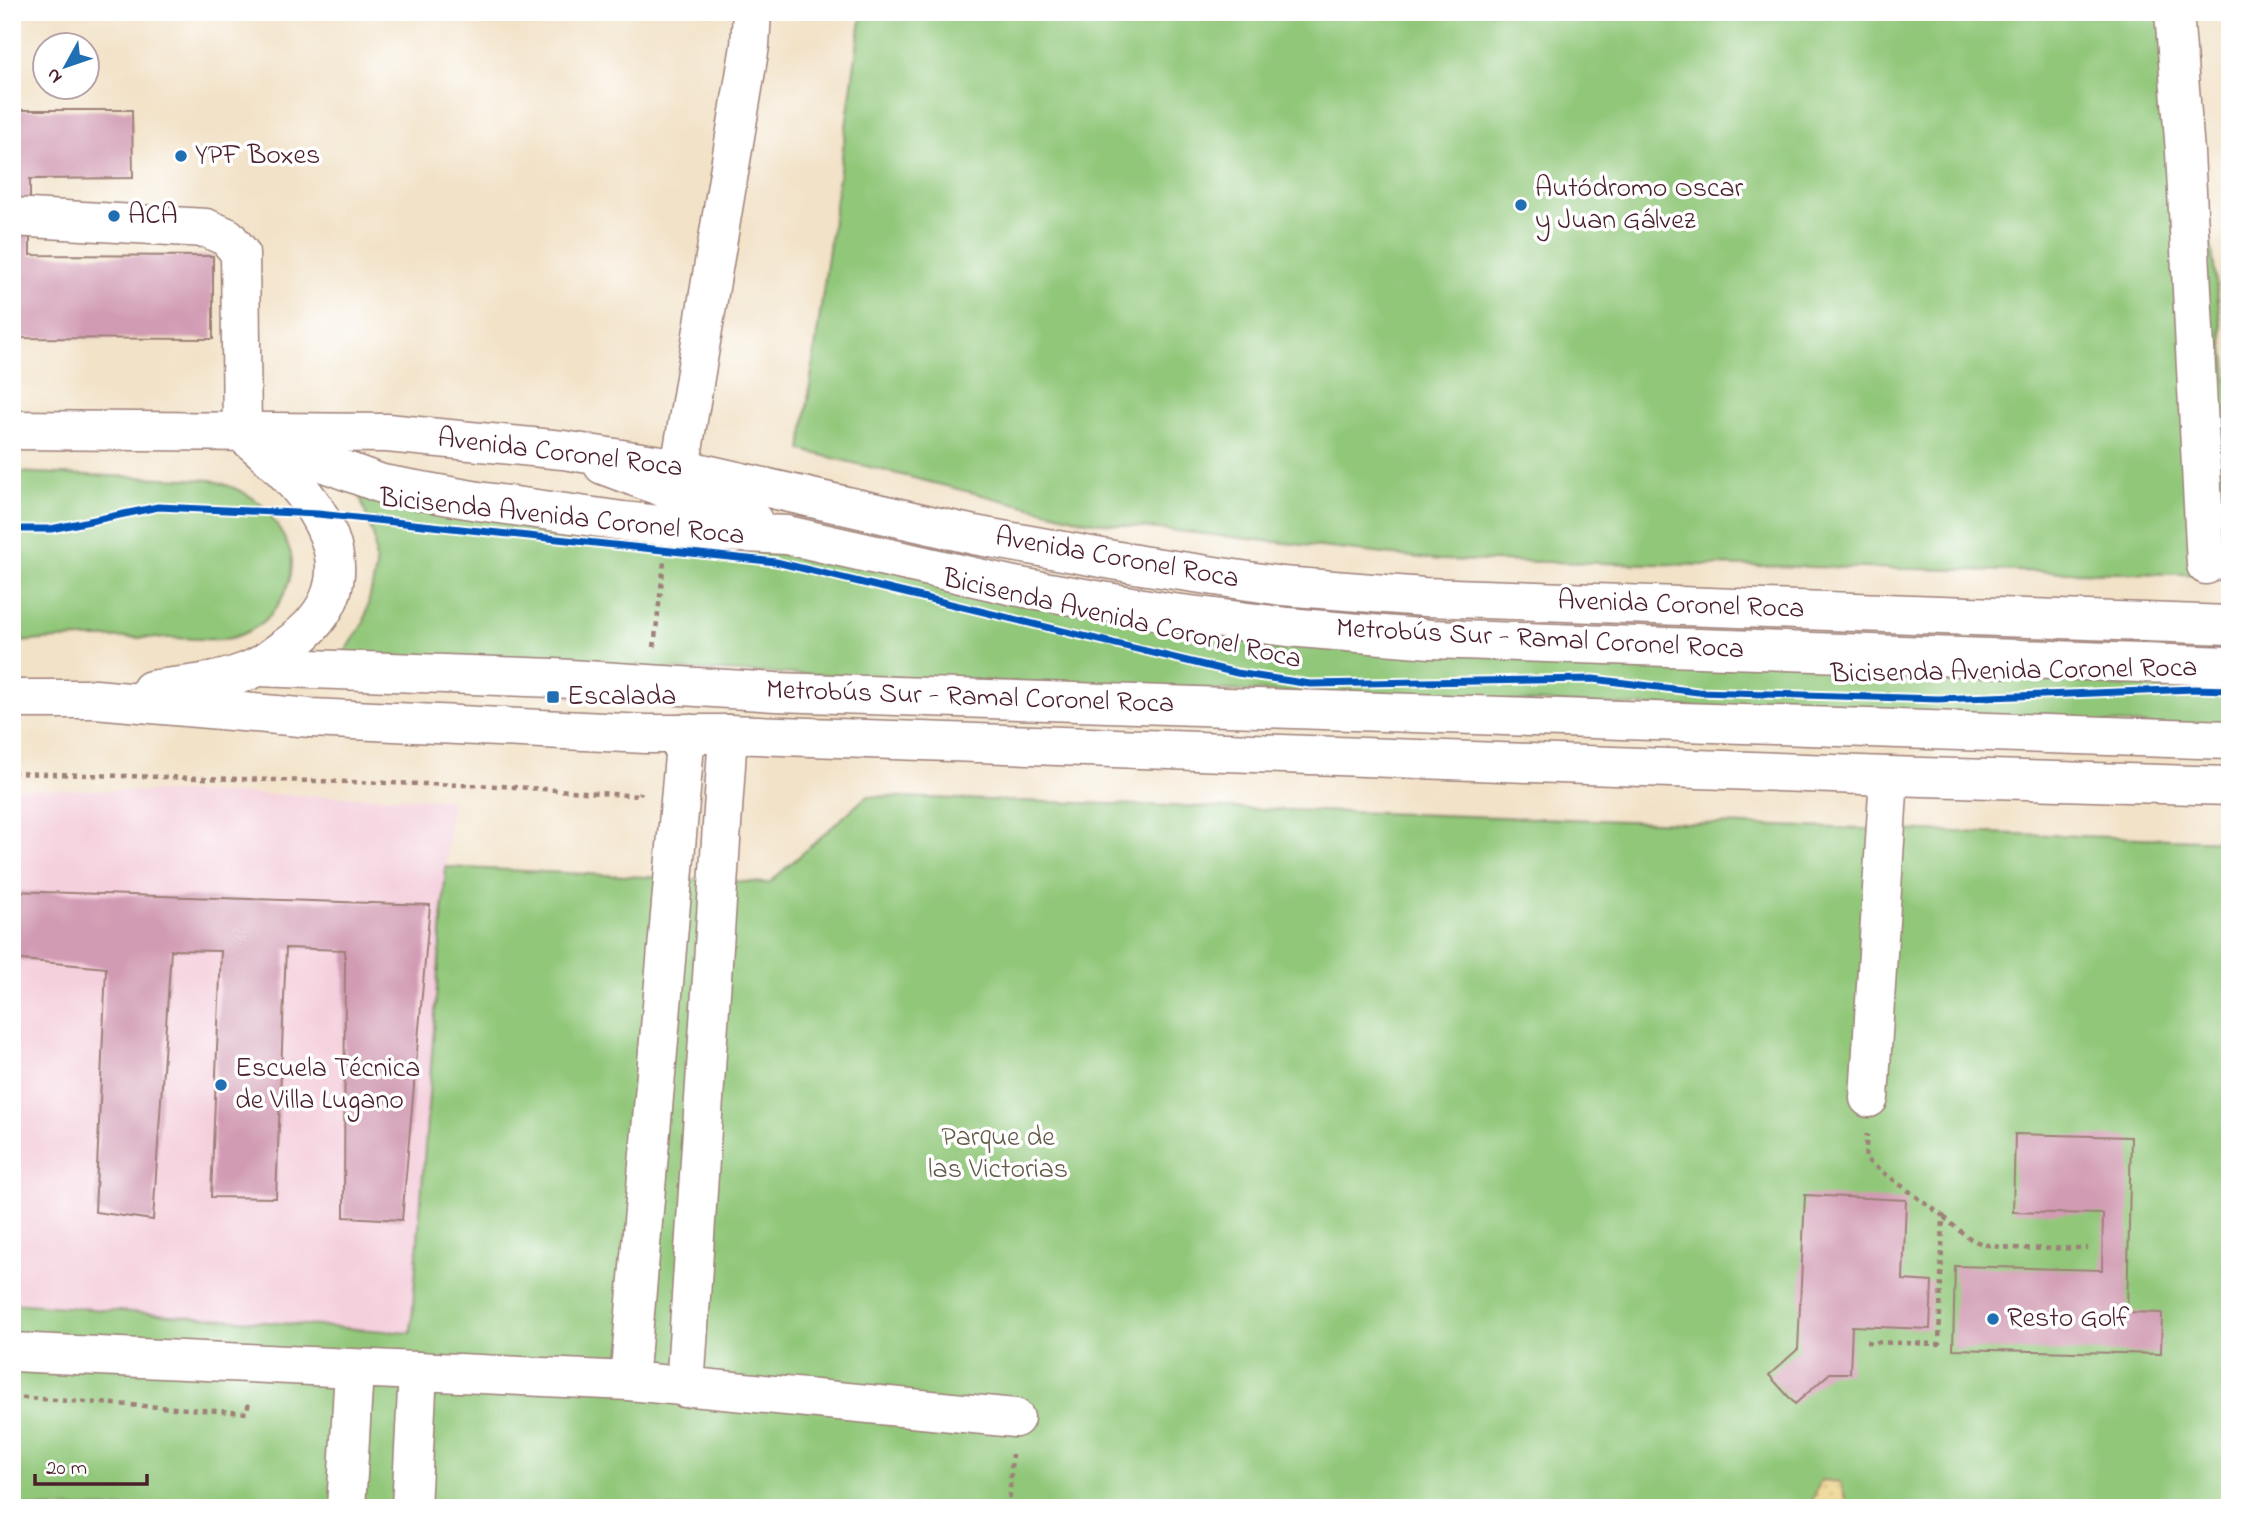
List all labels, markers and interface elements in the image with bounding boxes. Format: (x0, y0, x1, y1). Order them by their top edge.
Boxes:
north arrow (32, 32, 102, 102)
text: N (40, 62, 69, 89)
place label: YPF Boxes (195, 136, 320, 177)
marker: YPF Boxes (173, 148, 189, 164)
place label: Autódromo Oscar y Juan Gálvez (1535, 169, 1744, 242)
place label: ACA (128, 196, 178, 237)
marker: Autódromo Oscar y Juan Gálvez (1513, 197, 1529, 213)
marker: ACA (106, 208, 122, 224)
street label: Avenida Coronel Roca (435, 419, 685, 489)
street label: Bicisenda Avenida Coronel Roca (376, 478, 747, 558)
street label: Avenida Coronel Roca (992, 517, 1242, 601)
street label: Bicisenda Avenida Coronel Roca (938, 559, 1305, 681)
street label: Avenida Coronel Roca (1557, 581, 1805, 631)
street label: Metrobús Sur - Ramal Coronel Roca (1335, 609, 1745, 671)
street label: Bicisenda Avenida Coronel Roca (1829, 648, 2198, 696)
street label: Metrobús Sur - Ramal Coronel Roca (765, 670, 1175, 726)
place label: Escalada (567, 677, 676, 718)
marker: Escalada (545, 689, 561, 705)
place label: Escuela Técnica de Villa Lugano (235, 1049, 420, 1122)
marker: Escuela Técnica de Villa Lugano (213, 1077, 229, 1093)
park label: Parque de las Victorias (928, 1118, 1068, 1191)
place label: Resto Golf (2007, 1299, 2129, 1340)
marker: Resto Golf (1985, 1311, 2001, 1327)
scale bar (35, 1443, 147, 1487)
text: 20 m (46, 1454, 87, 1484)

